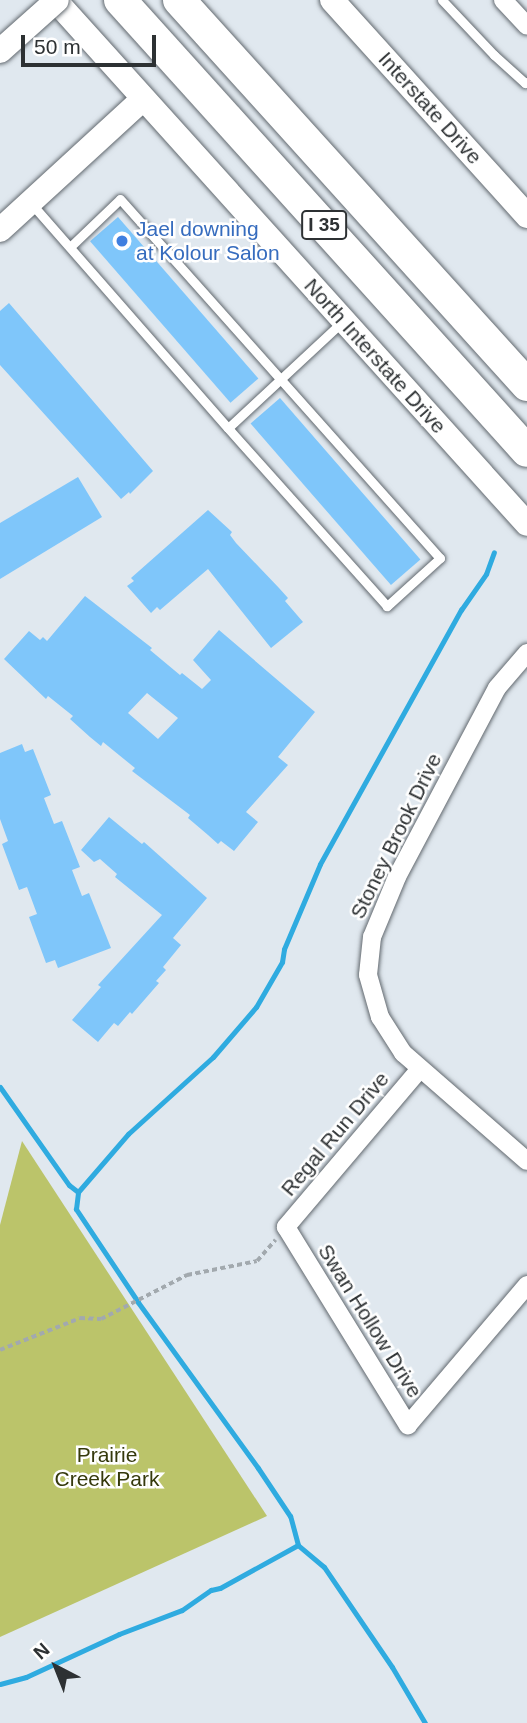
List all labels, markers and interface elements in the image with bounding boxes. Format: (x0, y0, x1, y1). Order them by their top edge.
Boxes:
scale bar (24, 21, 159, 65)
text: 50 m (34, 35, 81, 58)
street label: Interstate Drive (373, 47, 487, 169)
road number: I 35 (300, 210, 348, 241)
place label: Jael downing at Kolour Salon (136, 216, 280, 266)
marker: Jael downing at Kolour Salon (114, 233, 130, 249)
street label: North Interstate Drive (299, 273, 451, 439)
street label: Stoney Brook Drive (345, 749, 447, 923)
street label: Regal Run Drive (276, 1067, 394, 1201)
street label: Swan Hollow Drive (313, 1240, 427, 1402)
park label: Prairie Creek Park (54, 1442, 160, 1492)
north arrow (21, 1632, 91, 1702)
text: N (29, 1639, 54, 1663)

